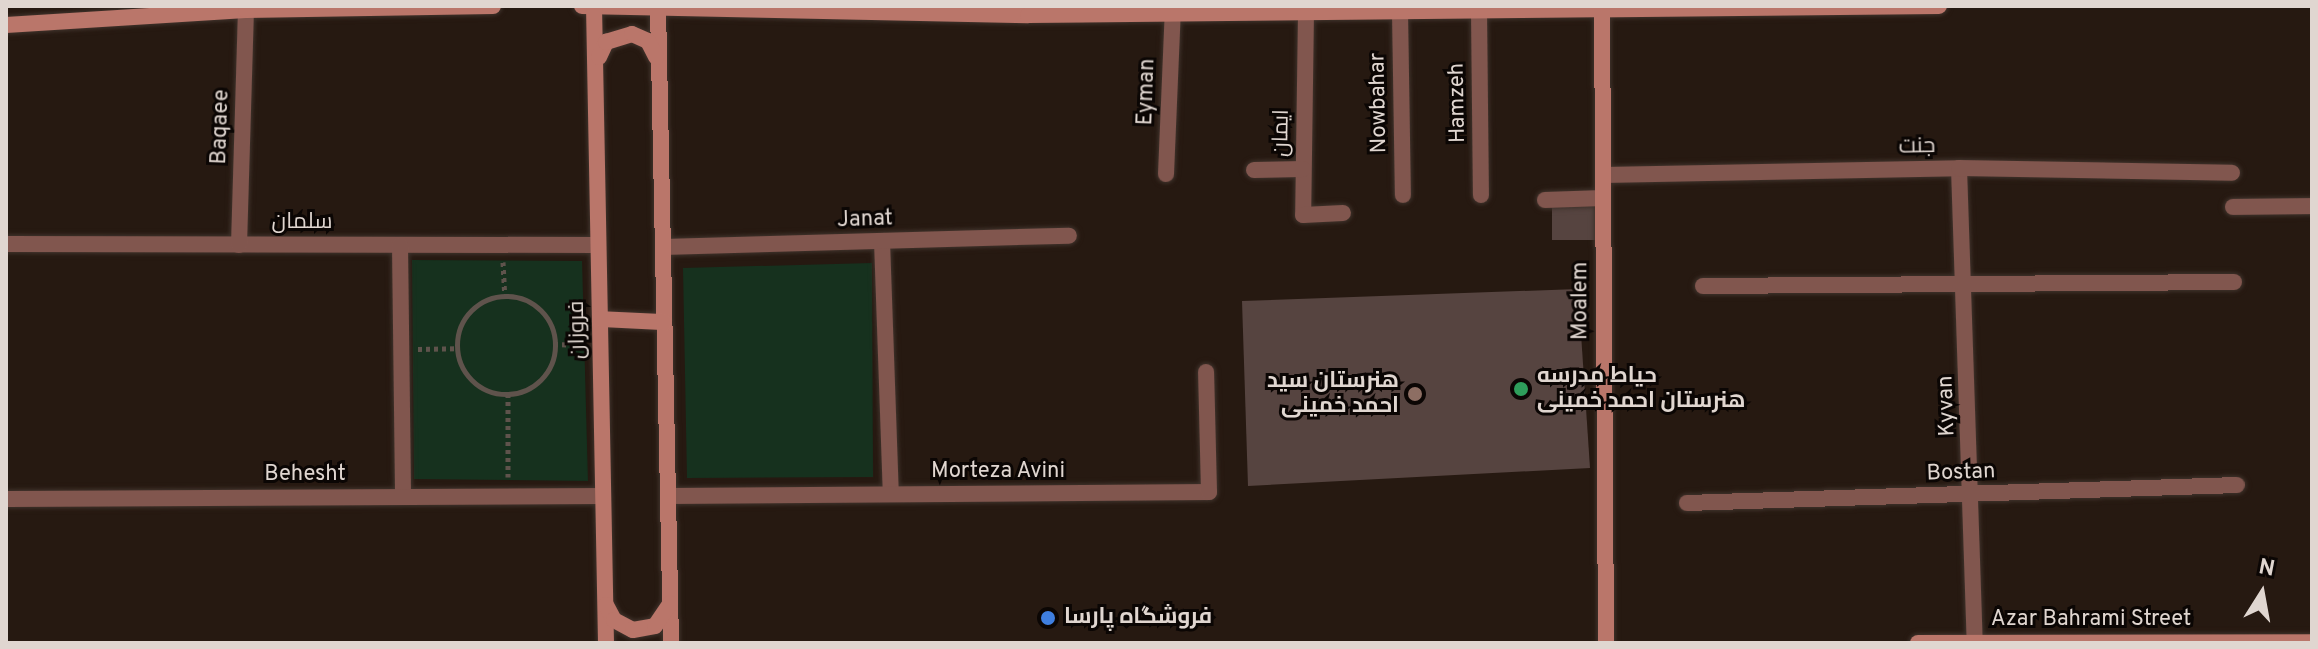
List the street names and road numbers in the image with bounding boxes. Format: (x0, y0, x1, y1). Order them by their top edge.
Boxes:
street label: Nowbahar (1365, 52, 1393, 154)
street label: Eyman (1133, 58, 1161, 126)
street label: Hamzeh (1444, 63, 1472, 143)
street label: Baqaee (206, 89, 236, 165)
street label: ایمان (1268, 109, 1296, 157)
street label: جنت (1898, 133, 1936, 161)
street label: Janat (837, 206, 893, 234)
street label: سلمان (272, 210, 332, 236)
street label: Moalem (1568, 262, 1594, 340)
street label: فروزان (564, 301, 592, 359)
street label: Kyvan (1933, 375, 1961, 437)
street label: Morteza Avini (930, 459, 1066, 485)
street label: Bostan (1926, 459, 1996, 487)
street label: Behesht (264, 462, 346, 488)
street label: Azar Bahrami Street (1991, 607, 2191, 633)

